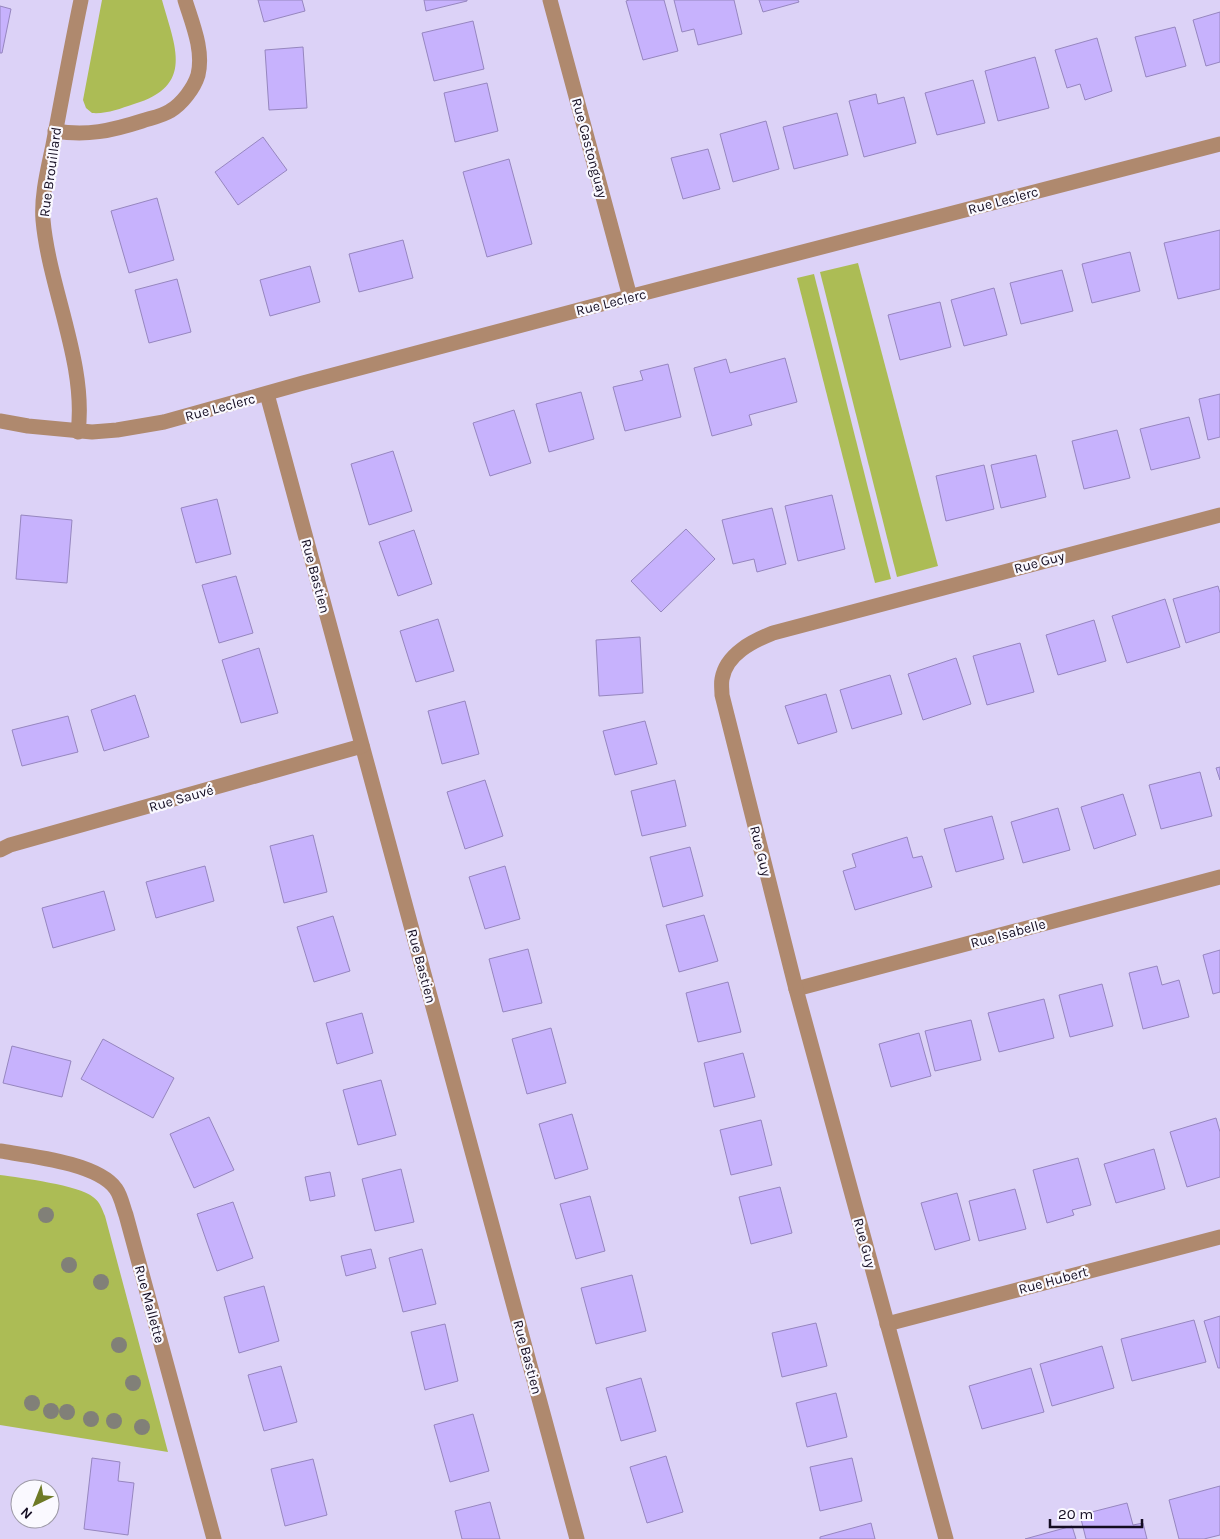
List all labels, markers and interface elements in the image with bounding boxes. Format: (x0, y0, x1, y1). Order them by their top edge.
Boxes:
street label: Rue Castonguay (568, 96, 611, 201)
street label: Rue Brouillard (36, 126, 65, 218)
street label: Rue Leclerc (966, 183, 1040, 218)
street label: Rue Leclerc (574, 286, 648, 319)
street label: Rue Leclerc (183, 390, 257, 425)
street label: Rue Bastien (297, 537, 334, 615)
street label: Rue Guy (1012, 547, 1067, 577)
street label: Rue Sauvé (147, 781, 215, 816)
street label: Rue Guy (746, 824, 775, 879)
street label: Rue Isabelle (969, 915, 1048, 952)
street label: Rue Bastien (403, 927, 440, 1005)
street label: Rue Guy (850, 1216, 880, 1271)
street label: Rue Mallette (131, 1263, 168, 1345)
street label: Rue Hubert (1017, 1263, 1090, 1298)
street label: Rue Bastien (509, 1318, 546, 1396)
north arrow (10, 1479, 60, 1529)
scale bar (1050, 1496, 1142, 1528)
text: N (17, 1503, 36, 1523)
text: 20 m (1058, 1505, 1093, 1523)

